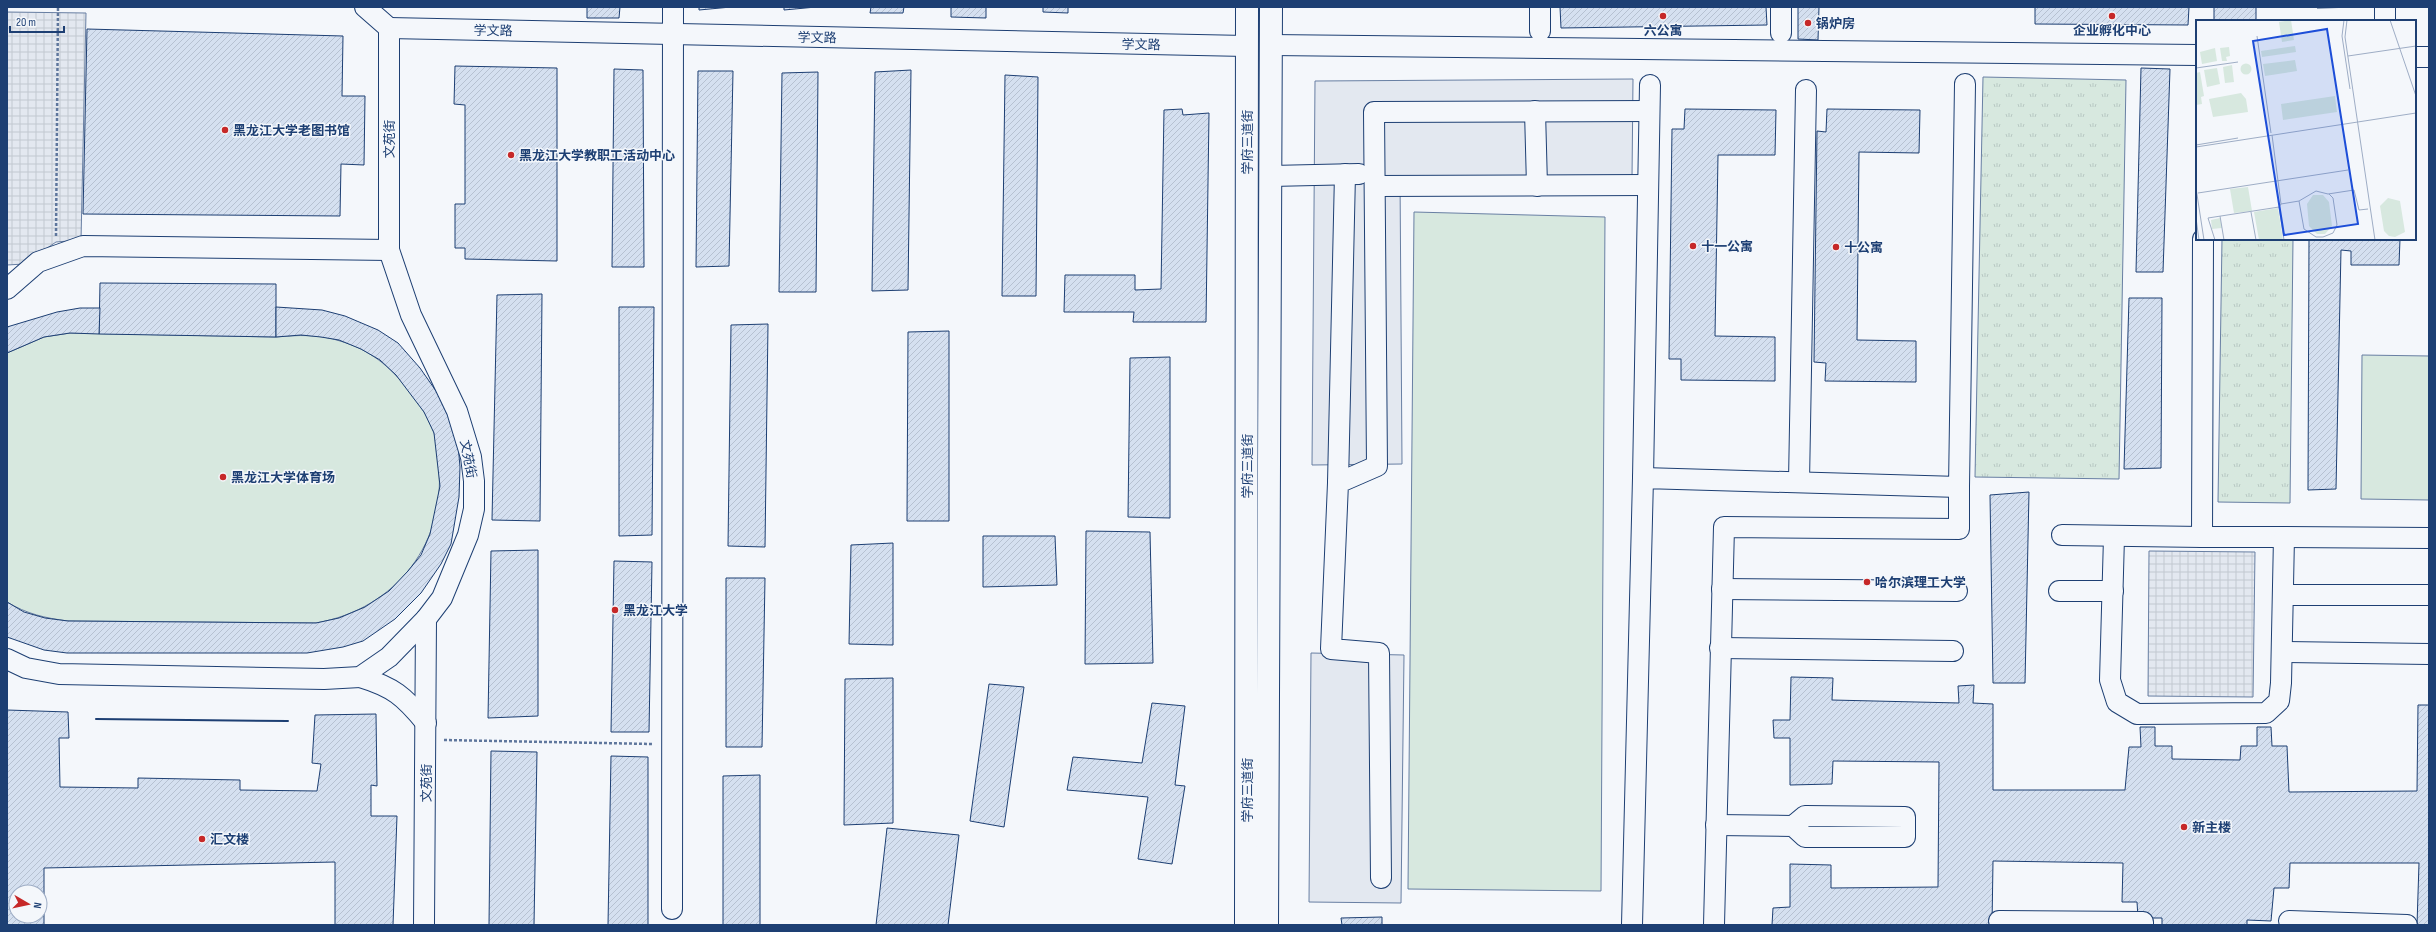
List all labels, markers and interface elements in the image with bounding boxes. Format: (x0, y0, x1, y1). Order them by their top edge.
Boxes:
scale bar (10, 8, 64, 34)
marker: 六公寓 (1658, 11, 1668, 21)
marker: 企业孵化中心 (2107, 11, 2117, 21)
text: 20 m (16, 15, 36, 30)
place label: 锅炉房 (1816, 16, 1855, 32)
marker: 锅炉房 (1803, 18, 1813, 28)
inset map (2196, 20, 2416, 240)
street label: 学文路 (473, 23, 513, 39)
place label: 六公寓 (1643, 23, 1683, 39)
place label: 企业孵化中心 (2073, 23, 2151, 39)
street label: 学文路 (797, 30, 837, 46)
street label: 学文路 (1121, 37, 1161, 53)
street label: 学府三道街 (1240, 109, 1256, 175)
street label: 文苑街 (382, 119, 398, 159)
place label: 黑龙江大学老图书馆 (233, 123, 350, 139)
marker: 黑龙江大学老图书馆 (220, 125, 230, 135)
place label: 黑龙江大学教职工活动中心 (519, 148, 675, 164)
marker: 黑龙江大学教职工活动中心 (506, 150, 516, 160)
place label: 十一公寓 (1701, 239, 1753, 255)
place label: 十公寓 (1844, 240, 1883, 256)
marker: 十一公寓 (1688, 241, 1698, 251)
marker: 十公寓 (1831, 242, 1841, 252)
street label: 学府三道街 (1240, 433, 1256, 499)
street label: 文苑街 (456, 439, 480, 480)
place label: 黑龙江大学体育场 (231, 470, 335, 486)
marker: 黑龙江大学体育场 (218, 472, 228, 482)
place label: 哈尔滨理工大学 (1875, 575, 1966, 591)
marker: 哈尔滨理工大学 (1862, 577, 1872, 587)
place label: 黑龙江大学 (623, 603, 688, 619)
marker: 黑龙江大学 (610, 605, 620, 615)
street label: 学府三道街 (1240, 757, 1256, 823)
street label: 文苑街 (419, 763, 435, 803)
place label: 新主楼 (2192, 820, 2231, 836)
marker: 新主楼 (2179, 822, 2189, 832)
place label: 汇文楼 (210, 832, 249, 848)
marker: 汇文楼 (197, 834, 207, 844)
north arrow (8, 884, 48, 924)
text: N (30, 902, 44, 910)

